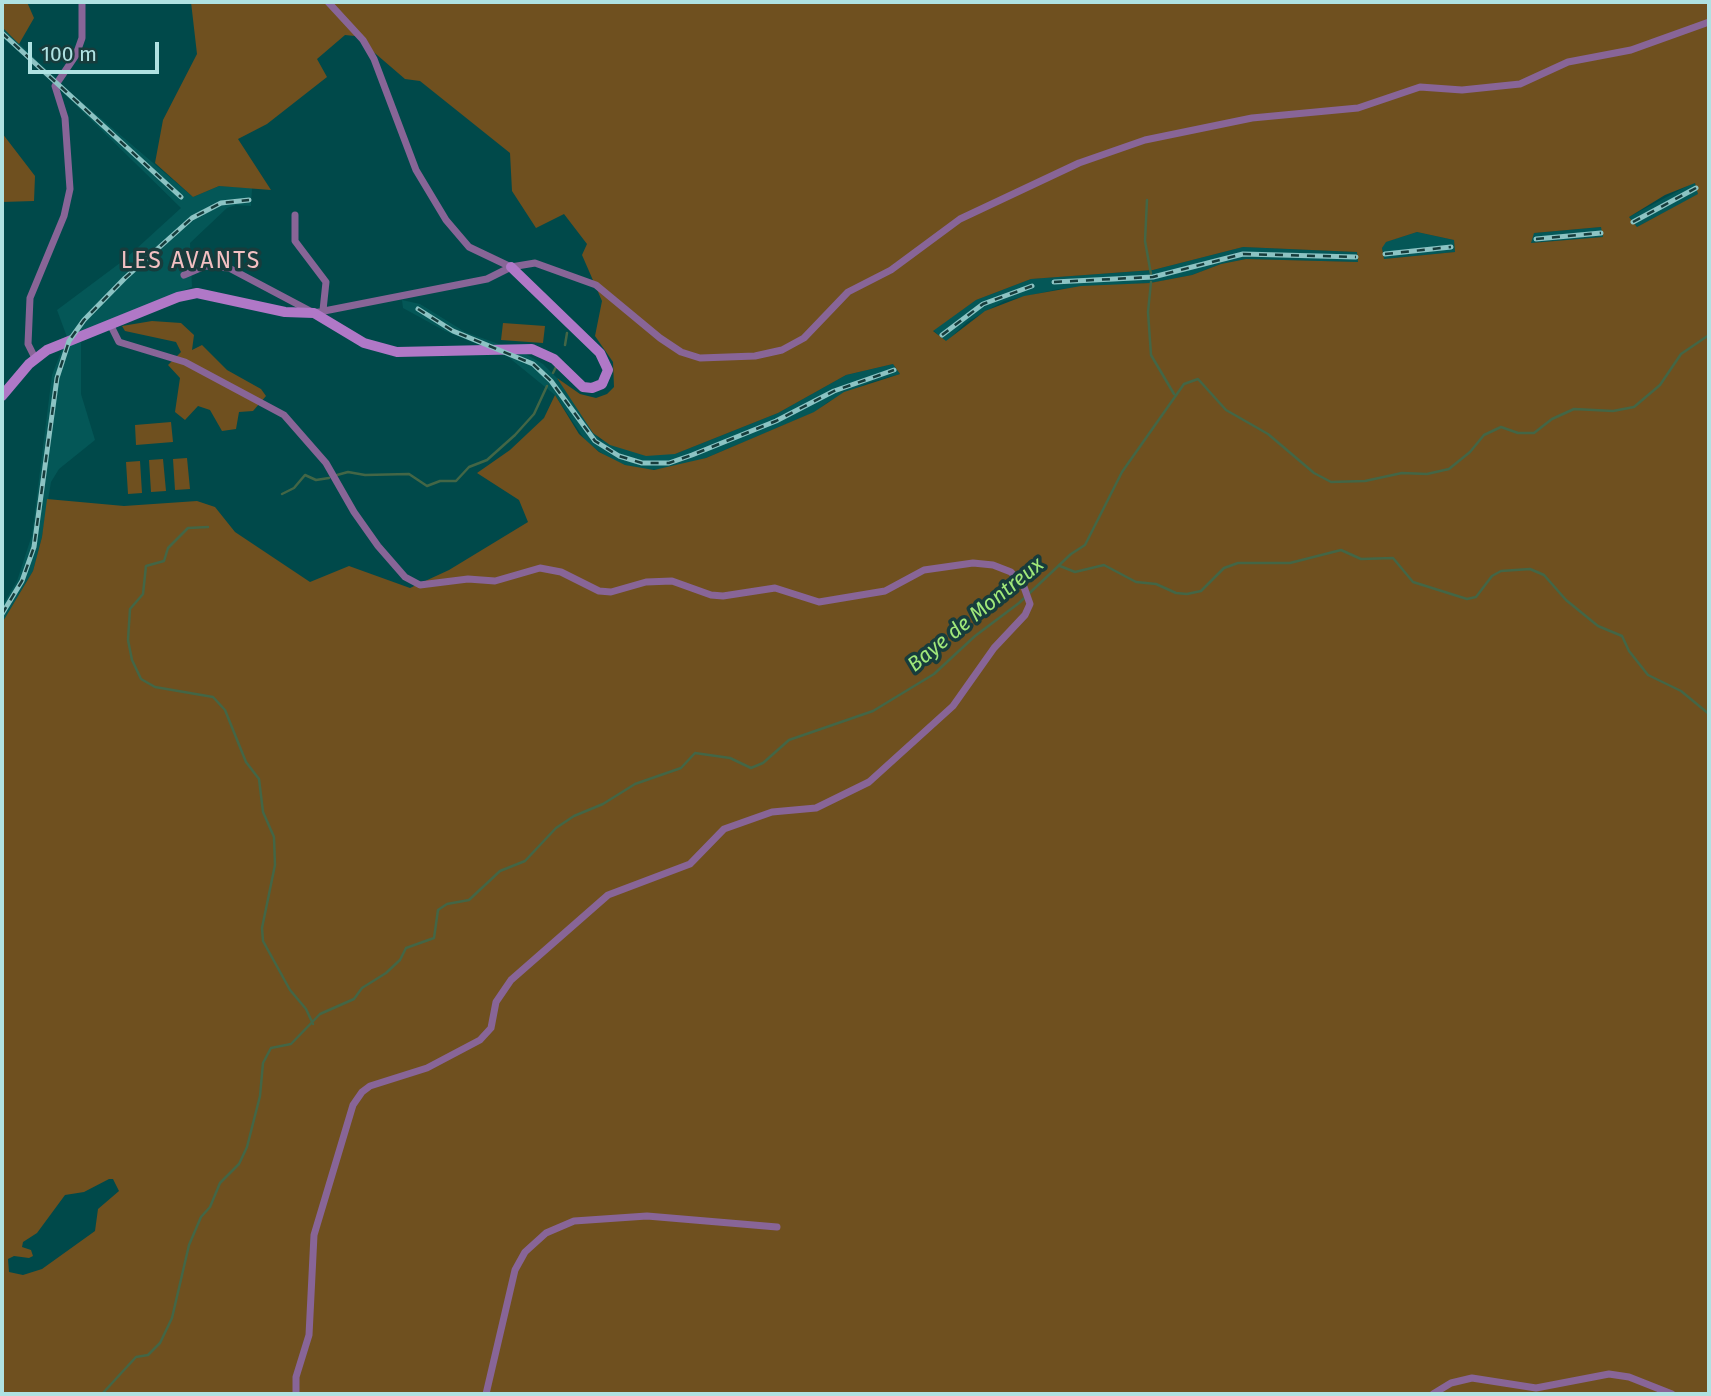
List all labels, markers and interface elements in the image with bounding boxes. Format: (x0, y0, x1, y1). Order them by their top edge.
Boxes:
scale bar (32, 28, 163, 72)
text: 100 m (41, 41, 97, 67)
district label: LES AVANTS (122, 248, 260, 276)
water label: Baye de Montreux (903, 552, 1049, 678)

